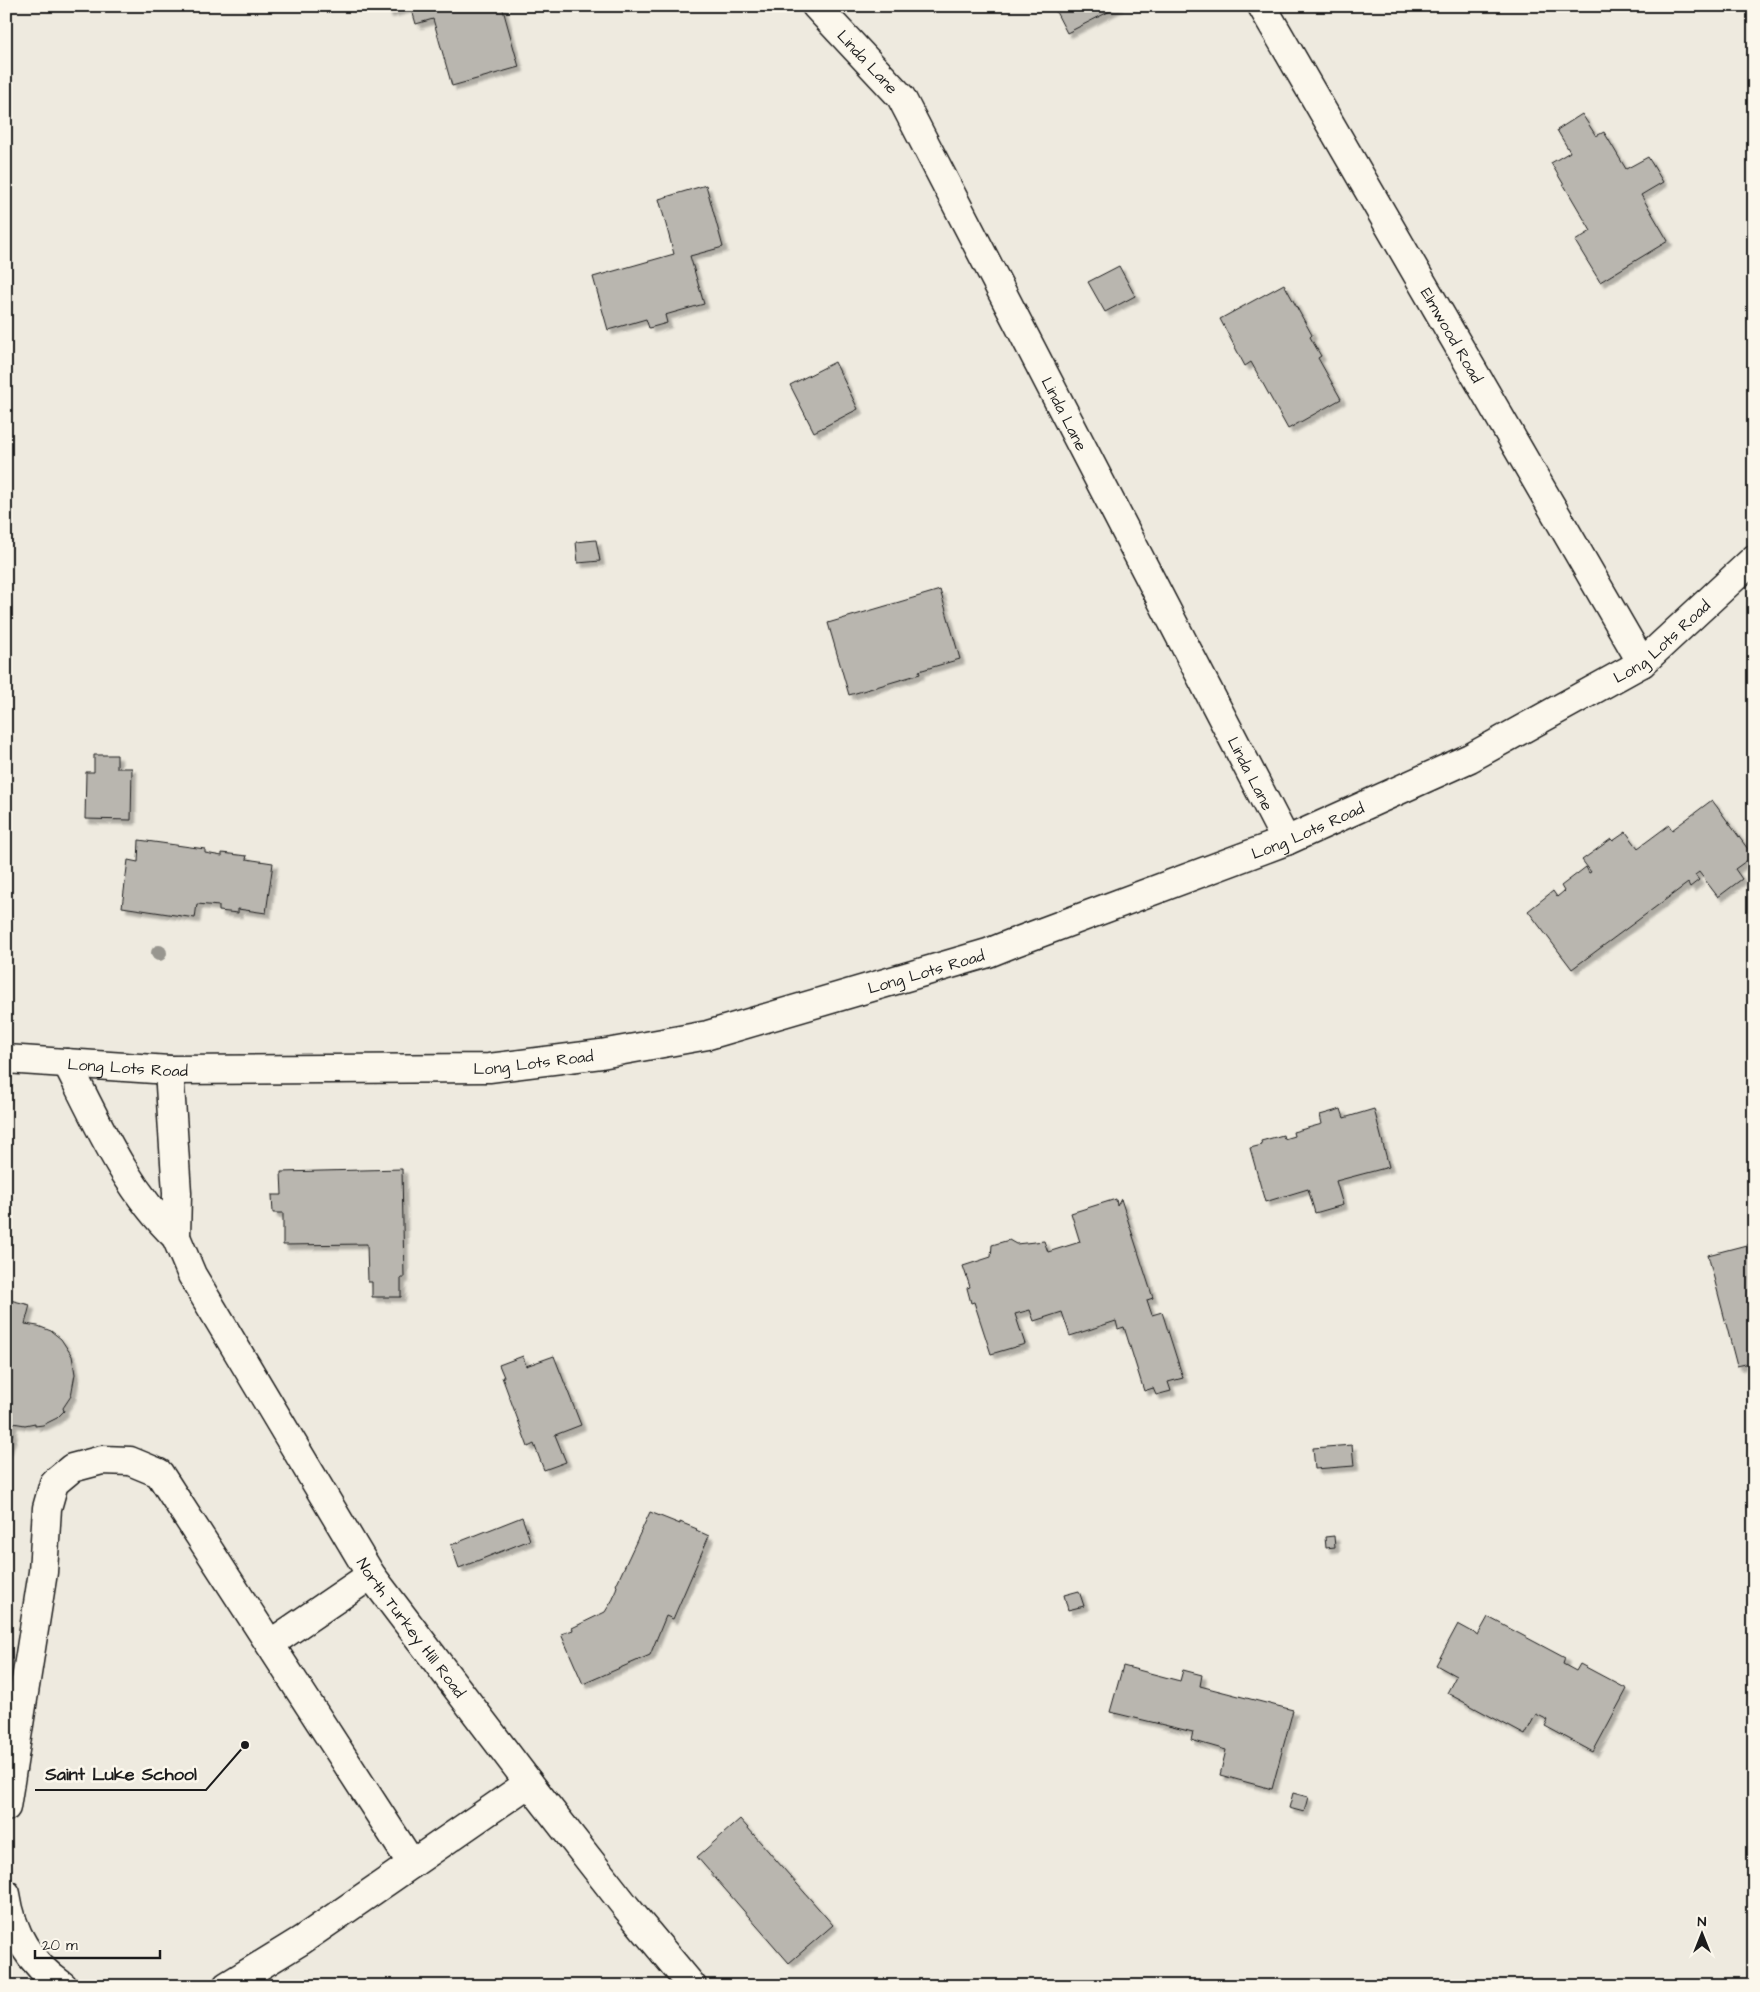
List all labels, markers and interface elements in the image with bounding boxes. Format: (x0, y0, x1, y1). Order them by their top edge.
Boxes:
street label: Linda Lane (832, 25, 903, 99)
street label: Elmwood Road (1415, 284, 1488, 387)
street label: Linda Lane (1036, 373, 1092, 455)
street label: Long Lots Road (1609, 595, 1715, 689)
street label: Linda Lane (1222, 733, 1278, 815)
street label: Long Lots Road (1249, 797, 1368, 865)
street label: Long Lots Road (865, 945, 987, 1000)
street label: Long Lots Road (473, 1045, 595, 1080)
street label: Long Lots Road (67, 1053, 188, 1082)
street label: North Turkey Hill Road (351, 1554, 470, 1702)
callout: Saint Luke School (35, 1757, 206, 1790)
text: Saint Luke School (44, 1762, 197, 1787)
north arrow (1678, 1910, 1728, 1960)
text: N (1698, 1912, 1707, 1932)
scale bar (35, 1927, 160, 1959)
text: 20 m (42, 1935, 78, 1956)

